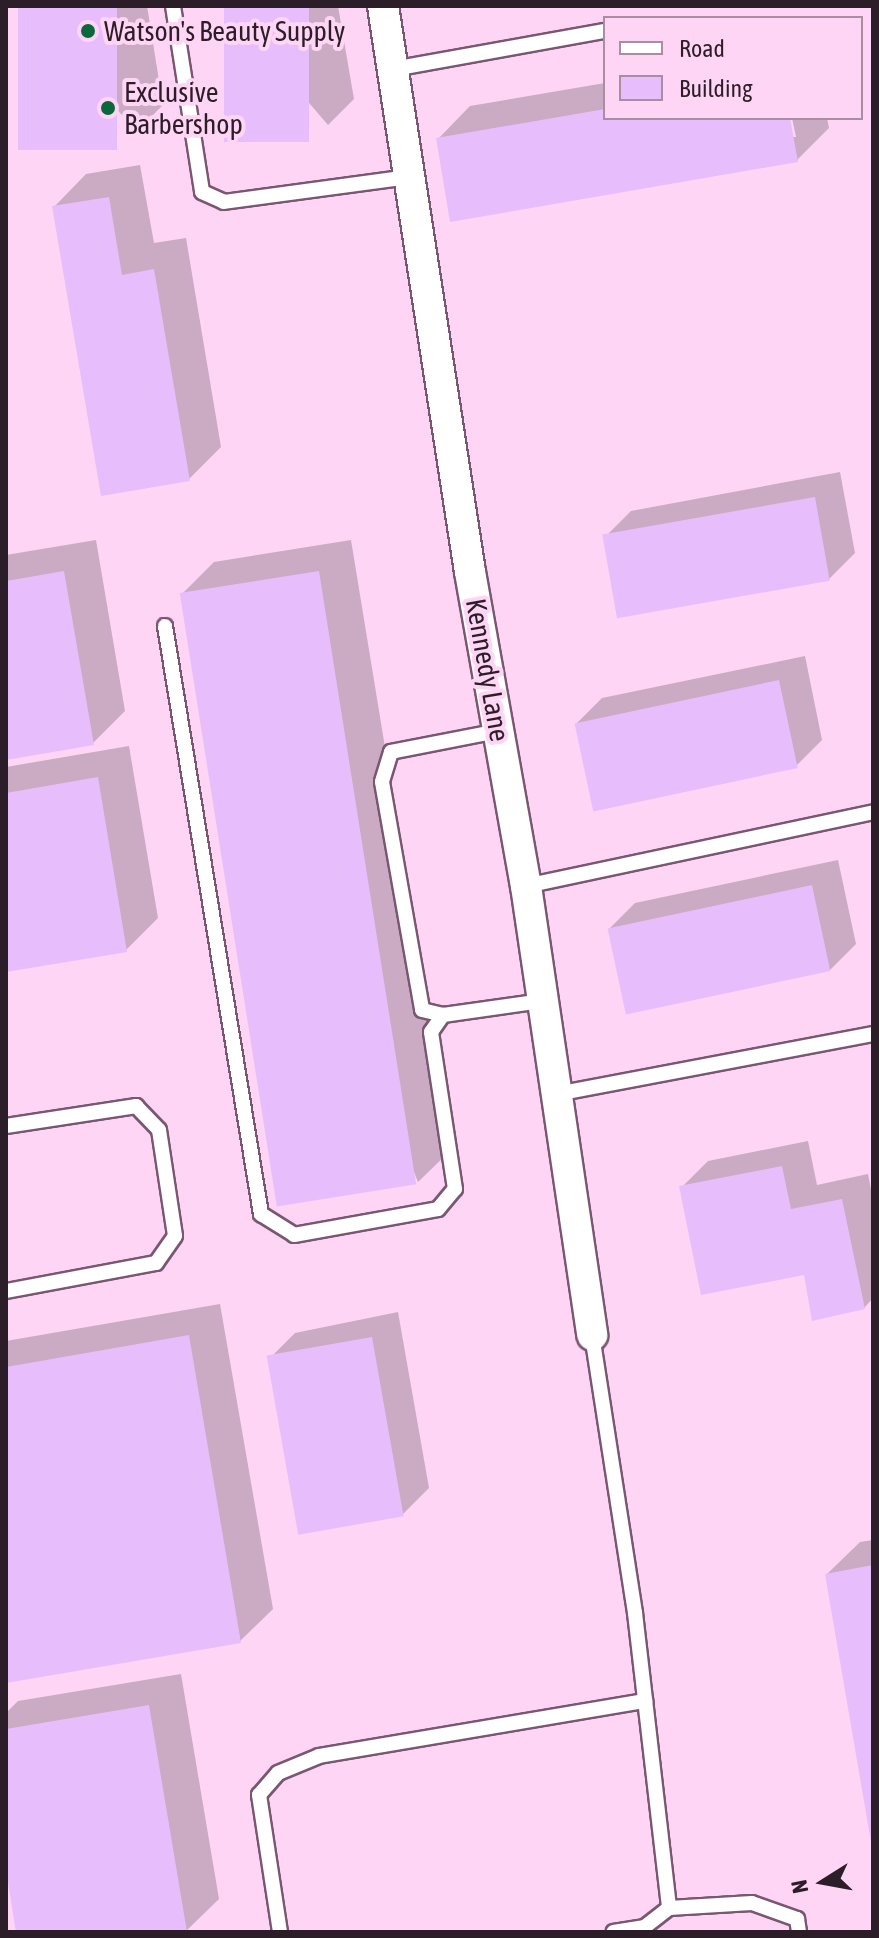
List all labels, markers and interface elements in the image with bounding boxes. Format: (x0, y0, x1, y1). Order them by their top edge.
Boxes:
place label: Watson's Beauty Supply (104, 14, 345, 48)
legend (603, 16, 863, 120)
marker: Watson's Beauty Supply (79, 22, 97, 40)
text: Road (679, 35, 725, 62)
place label: Exclusive Barbershop (124, 75, 243, 141)
text: Building (679, 75, 752, 102)
marker: Exclusive Barbershop (99, 99, 117, 117)
street label: Kennedy Lane (459, 596, 517, 744)
north arrow (783, 1842, 863, 1922)
text: N (785, 1878, 813, 1895)

